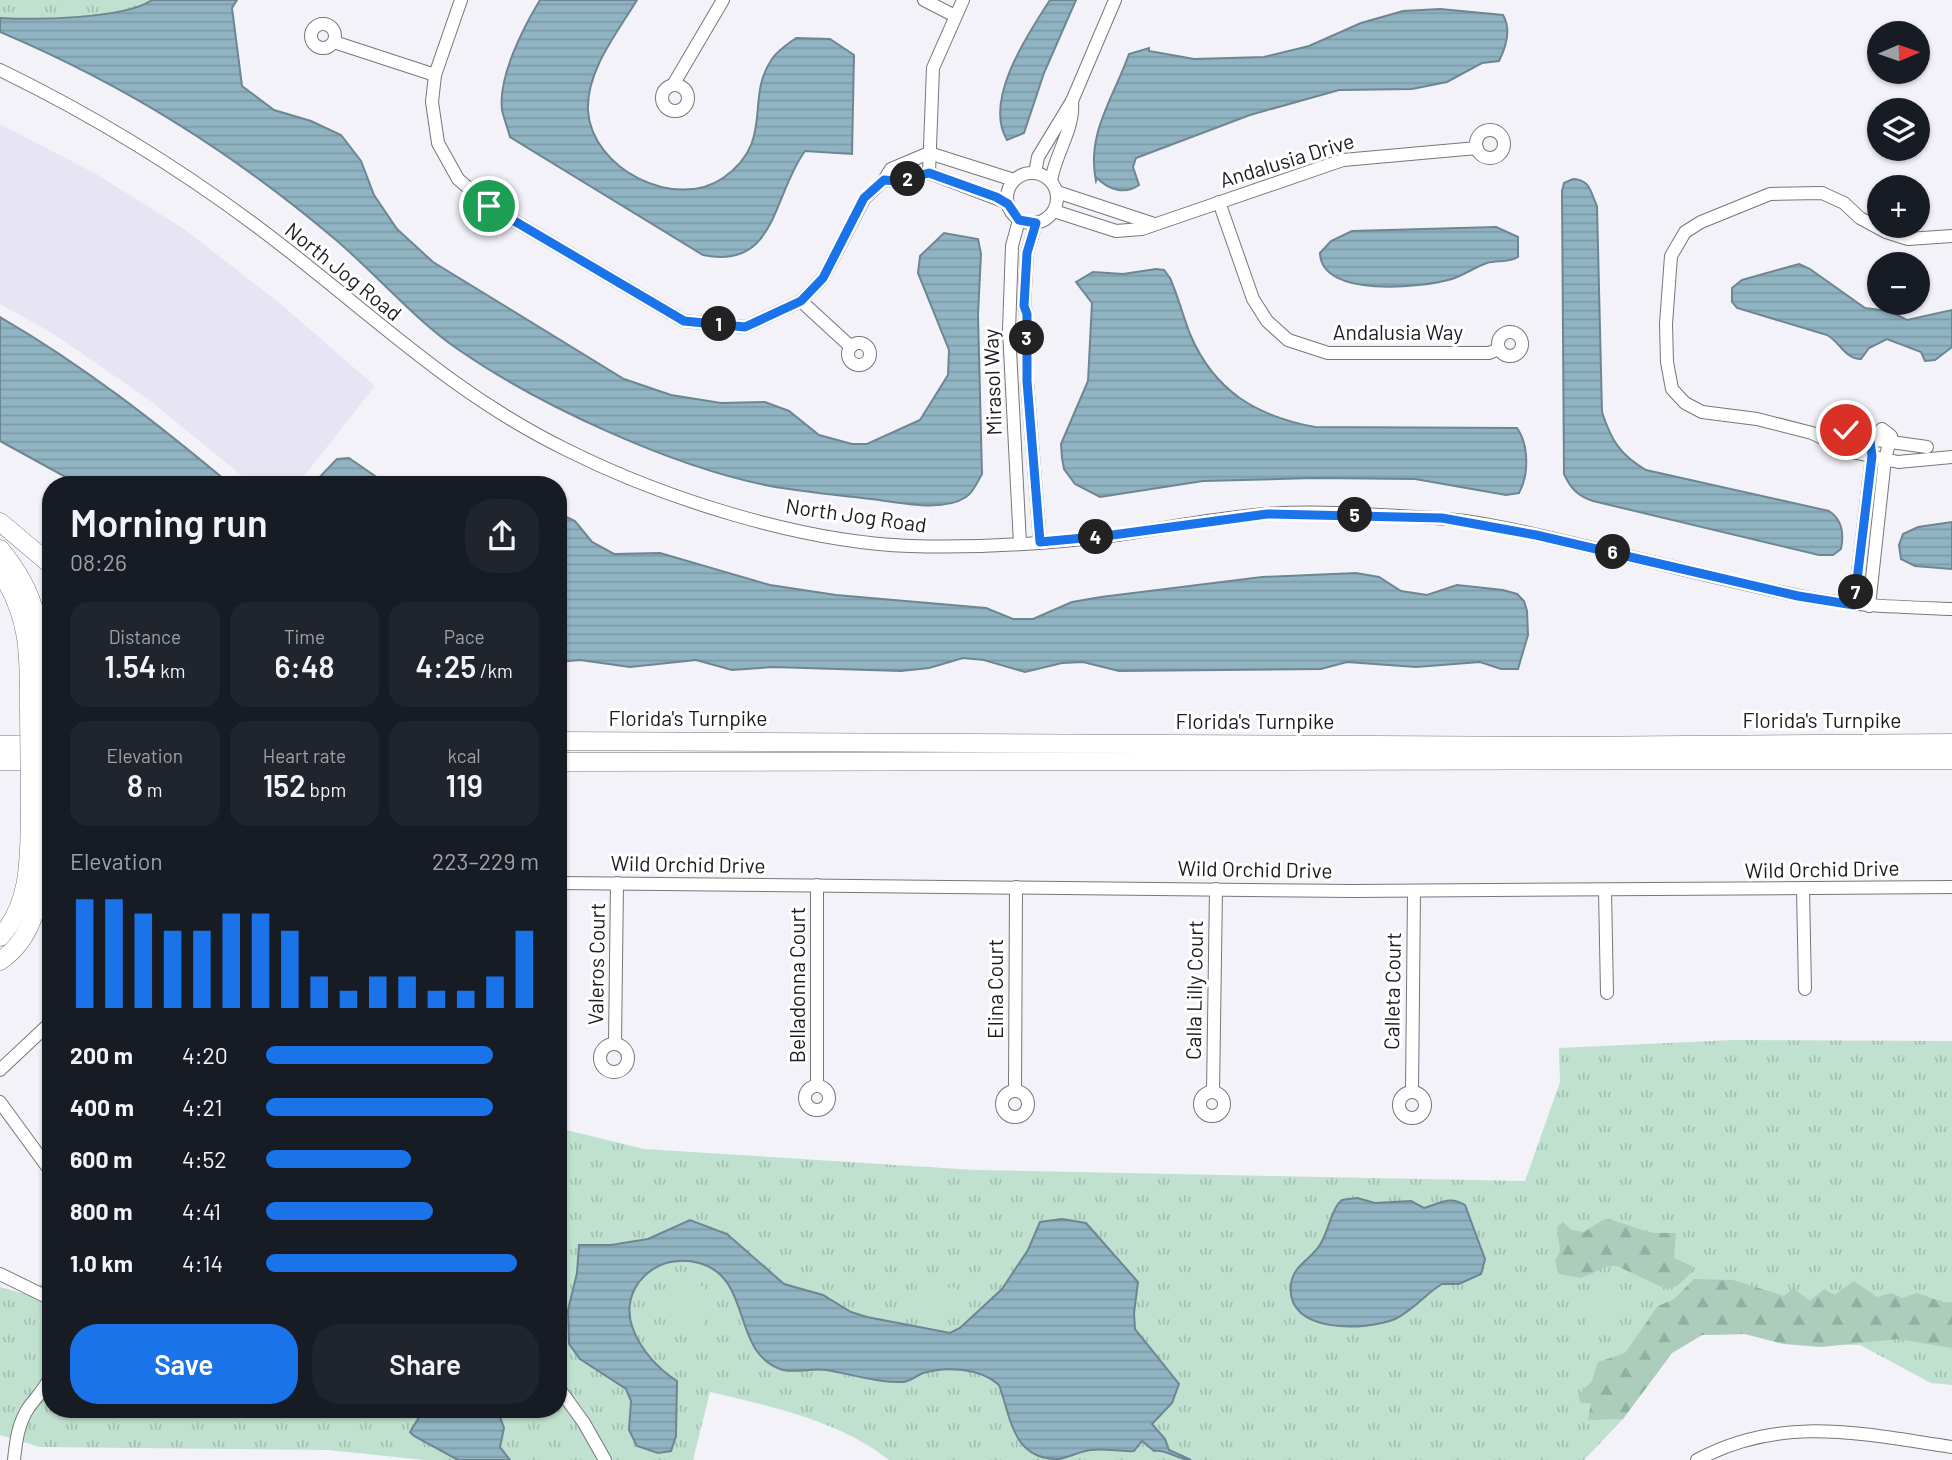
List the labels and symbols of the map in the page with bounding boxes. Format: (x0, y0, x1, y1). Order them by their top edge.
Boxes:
north arrow (1867, 21, 1930, 84)
street label: Andalusia Drive (1216, 127, 1357, 192)
pin: 2 (890, 162, 926, 196)
pin (459, 176, 519, 236)
street label: North Jog Road (281, 216, 407, 325)
pin: 1 (702, 306, 736, 342)
street label: Andalusia Way (1333, 319, 1463, 344)
pin: 3 (1010, 320, 1044, 356)
street label: Mirasol Way (977, 328, 1006, 436)
pin (1816, 400, 1876, 460)
street label: North Jog Road (784, 492, 928, 537)
pin: 5 (1338, 498, 1372, 532)
pin: 4 (1078, 520, 1114, 554)
pin: 6 (1596, 534, 1630, 570)
pin: 7 (1839, 574, 1874, 610)
street label: Florida's Turnpike (609, 705, 767, 730)
street label: Florida's Turnpike (1743, 707, 1901, 732)
street label: Florida's Turnpike (1176, 708, 1334, 733)
street label: Wild Orchid Drive (610, 850, 766, 877)
street label: Wild Orchid Drive (1177, 855, 1333, 882)
street label: Wild Orchid Drive (1744, 855, 1900, 882)
street label: Valeros Court (582, 903, 609, 1025)
street label: Belladonna Court (784, 907, 809, 1063)
street label: Calla Lilly Court (1180, 920, 1207, 1060)
street label: Calleta Court (1378, 932, 1405, 1050)
street label: Elina Court (982, 939, 1007, 1039)

